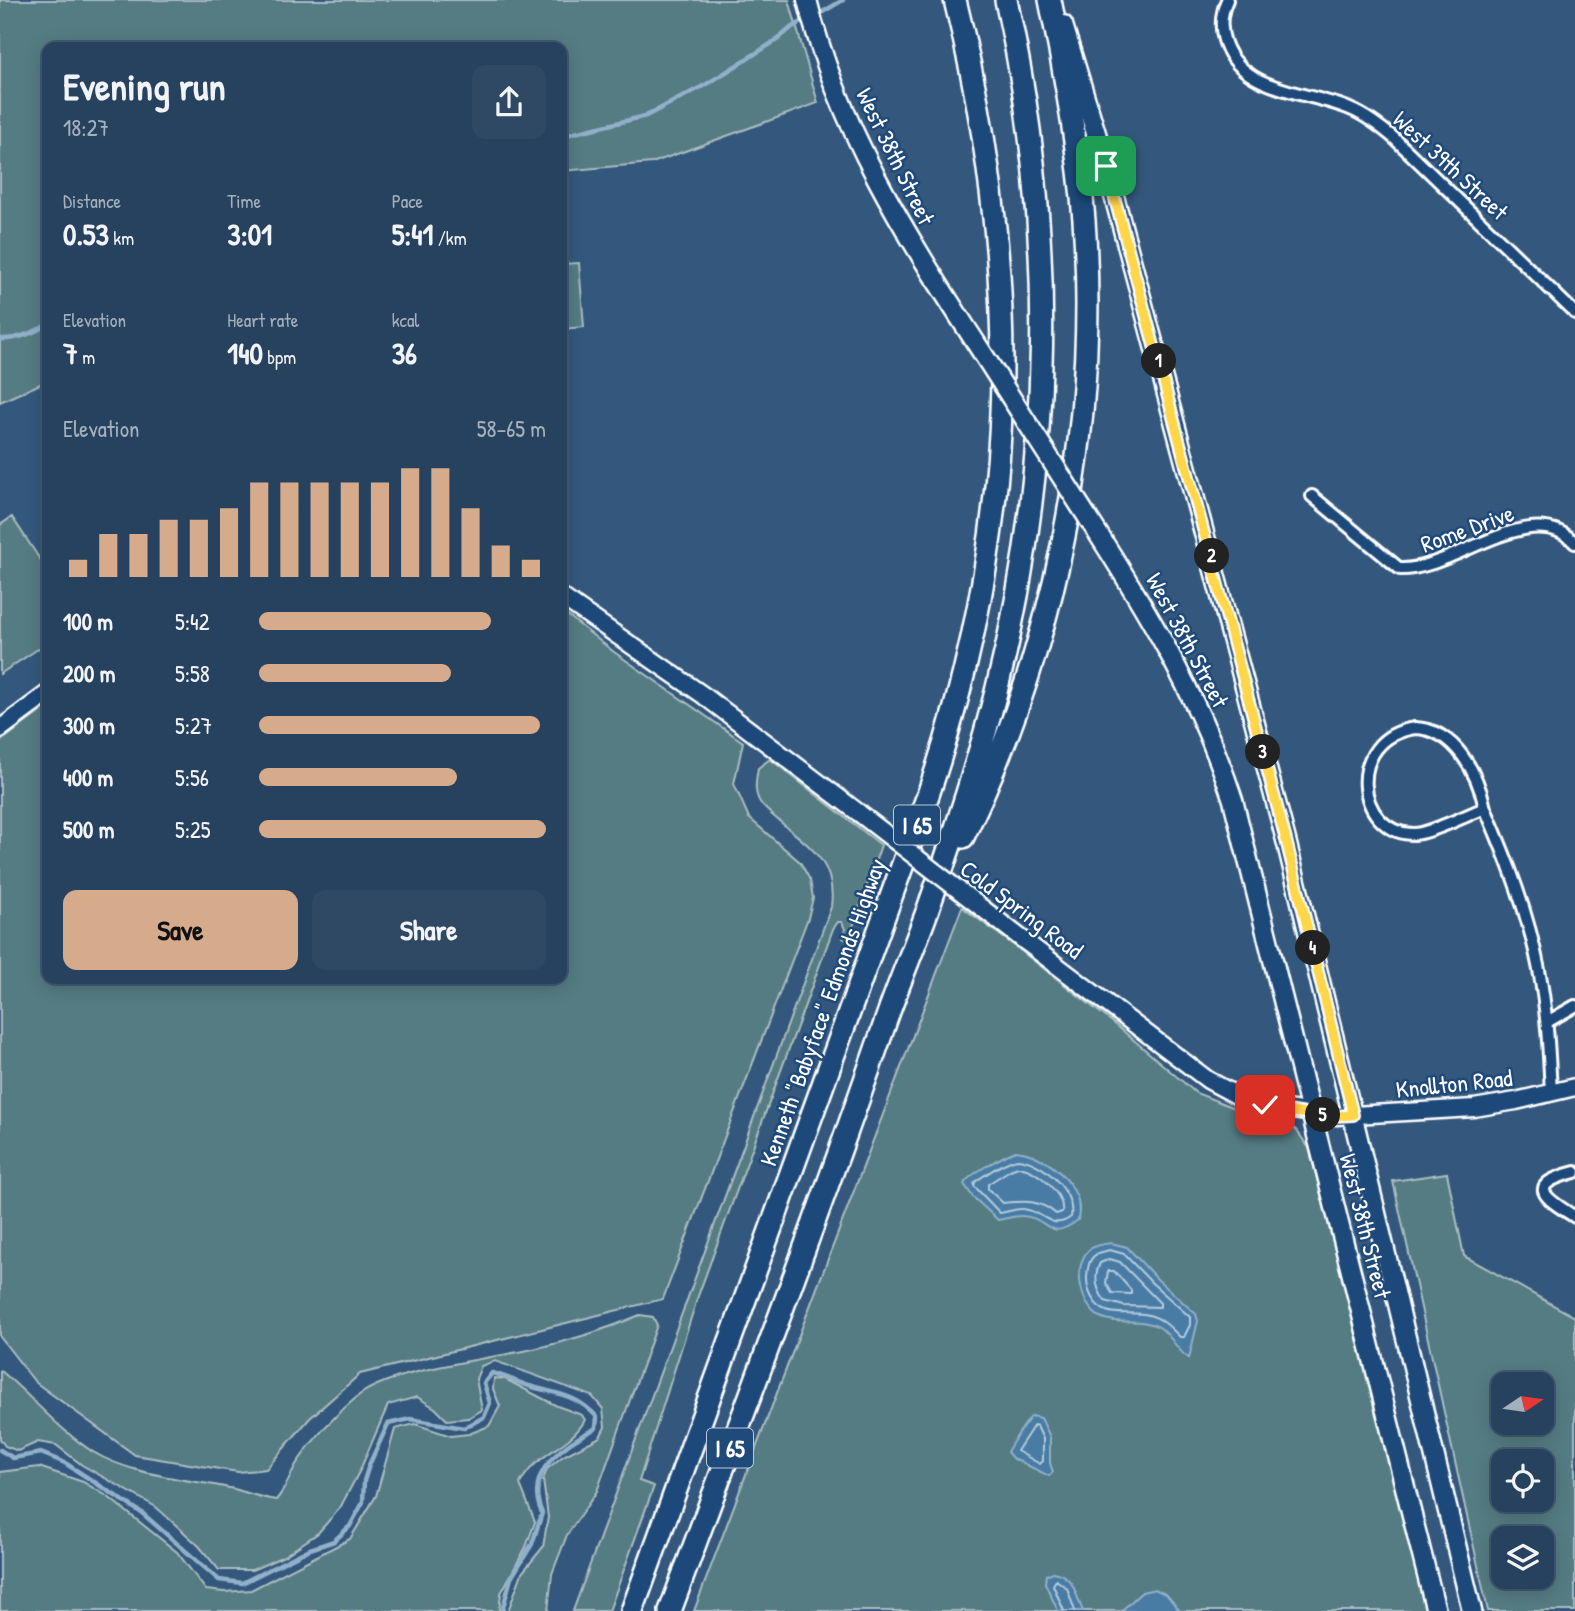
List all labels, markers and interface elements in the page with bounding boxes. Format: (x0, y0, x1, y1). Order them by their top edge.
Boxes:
text: Evening run (63, 60, 226, 112)
button: share (472, 65, 546, 139)
street label: West 38th Street (849, 82, 943, 230)
street label: West 39th Street (1386, 103, 1516, 227)
text: 18:27 (63, 112, 109, 143)
pin (1076, 136, 1136, 196)
icon: arrive (1087, 147, 1125, 185)
text: Distance (63, 188, 121, 214)
text: Time (227, 188, 261, 214)
text: Pace (392, 188, 423, 214)
text: 0.53 (63, 214, 109, 254)
text: 3:01 (227, 214, 272, 254)
text: 5:41 (392, 214, 433, 254)
text: km (109, 225, 134, 251)
text: /km (433, 225, 467, 251)
text: Elevation (63, 307, 126, 333)
text: Heart rate (227, 307, 298, 333)
text: kcal (392, 307, 419, 333)
text: 7 (63, 333, 78, 373)
text: 140 (227, 333, 263, 373)
text: 36 (392, 333, 417, 373)
text: m (78, 344, 95, 370)
text: bpm (263, 344, 296, 370)
pin: 1 (1142, 344, 1176, 378)
text: 1 (1155, 347, 1162, 373)
text: Elevation (63, 413, 139, 444)
text: 58–65 m (477, 413, 546, 444)
street label: Rome Drive (1416, 496, 1519, 560)
pin: 2 (1194, 538, 1230, 574)
text: 2 (1207, 542, 1216, 568)
street label: West 38th Street (1139, 567, 1237, 714)
text: 100 m (63, 606, 113, 637)
text: 5:42 (175, 606, 209, 637)
text: 200 m (63, 658, 115, 689)
text: 5:58 (175, 658, 210, 689)
text: 300 m (63, 710, 115, 741)
text: 5:27 (175, 710, 212, 741)
pin: 3 (1246, 734, 1280, 770)
text: 3 (1258, 738, 1267, 764)
text: 400 m (63, 762, 113, 793)
text: 5:56 (175, 762, 209, 793)
road number: I 65 (894, 806, 940, 845)
text: 500 m (63, 814, 114, 845)
text: 5:25 (175, 814, 211, 845)
street label: Cold Spring Road (954, 852, 1090, 966)
street label: Kenneth "Babyface" Edmonds Highway (751, 854, 893, 1170)
button: Save (63, 890, 298, 970)
button: Share (312, 890, 546, 970)
pin: 4 (1296, 930, 1330, 965)
text: 4 (1309, 934, 1316, 960)
street label: Knollton Road (1394, 1061, 1514, 1105)
pin (1235, 1075, 1295, 1135)
icon: check (1246, 1086, 1284, 1124)
pin: 5 (1306, 1098, 1340, 1132)
text: 5 (1318, 1101, 1327, 1127)
street label: West 38th Street (1333, 1150, 1400, 1302)
north arrow (1491, 1372, 1554, 1435)
map controls (1491, 1372, 1554, 1589)
road number: I 65 (707, 1428, 753, 1468)
button: locate (1491, 1449, 1554, 1512)
button: layers (1491, 1526, 1554, 1589)

